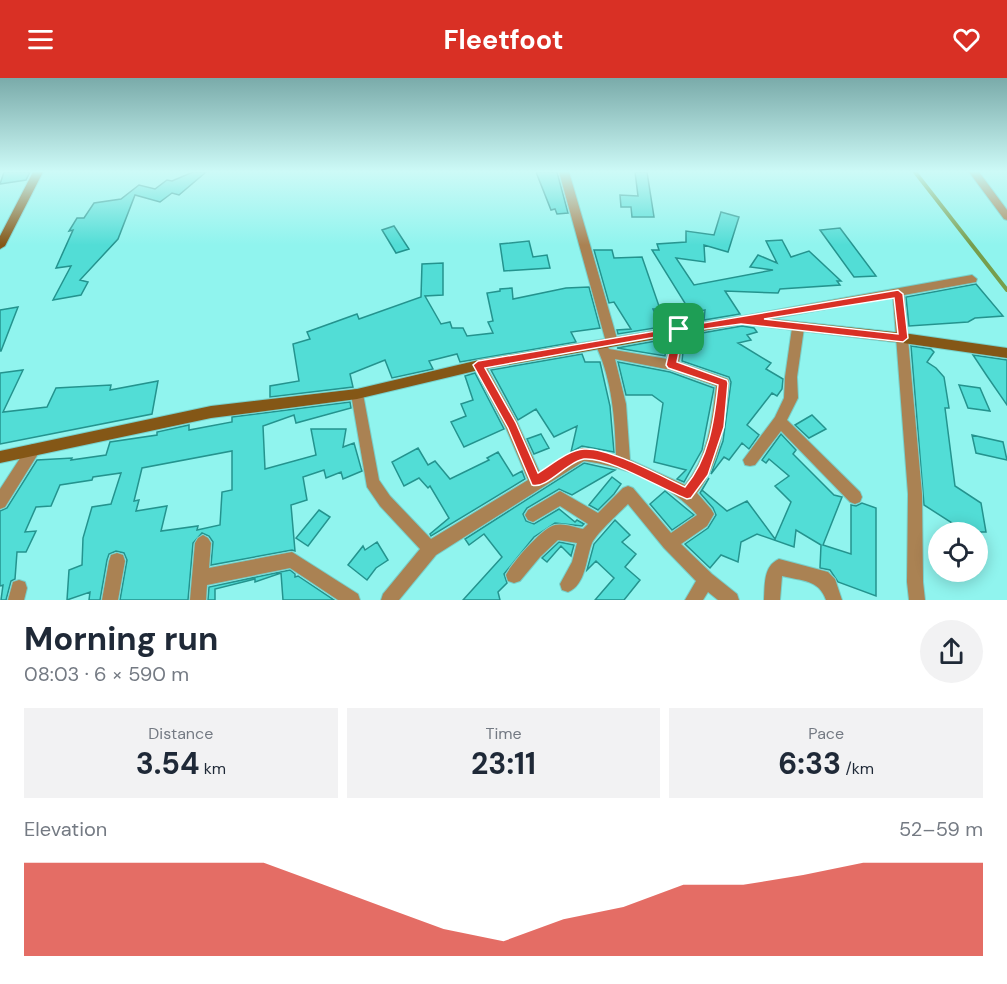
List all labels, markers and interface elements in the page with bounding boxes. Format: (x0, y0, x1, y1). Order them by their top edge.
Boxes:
text: Fleetfoot (444, 22, 563, 57)
icon: menu (24, 23, 57, 56)
icon: heart (950, 23, 983, 56)
pin (653, 303, 704, 354)
icon: arrive (662, 312, 695, 345)
map controls (928, 522, 988, 582)
button: locate (928, 522, 988, 582)
text: Morning run (24, 617, 218, 660)
button: share (920, 620, 983, 683)
text: 08:03 · 6 × 590 m (24, 661, 189, 687)
text: Distance (148, 723, 213, 744)
text: Time (485, 723, 522, 744)
text: Pace (808, 723, 844, 744)
text: 3.54 (136, 744, 199, 783)
text: 23:11 (471, 744, 536, 783)
text: 6:33 (778, 744, 841, 783)
text: km (199, 758, 226, 779)
text: /km (841, 758, 874, 779)
text: Elevation (24, 816, 107, 842)
text: 52–59 m (899, 816, 983, 842)

